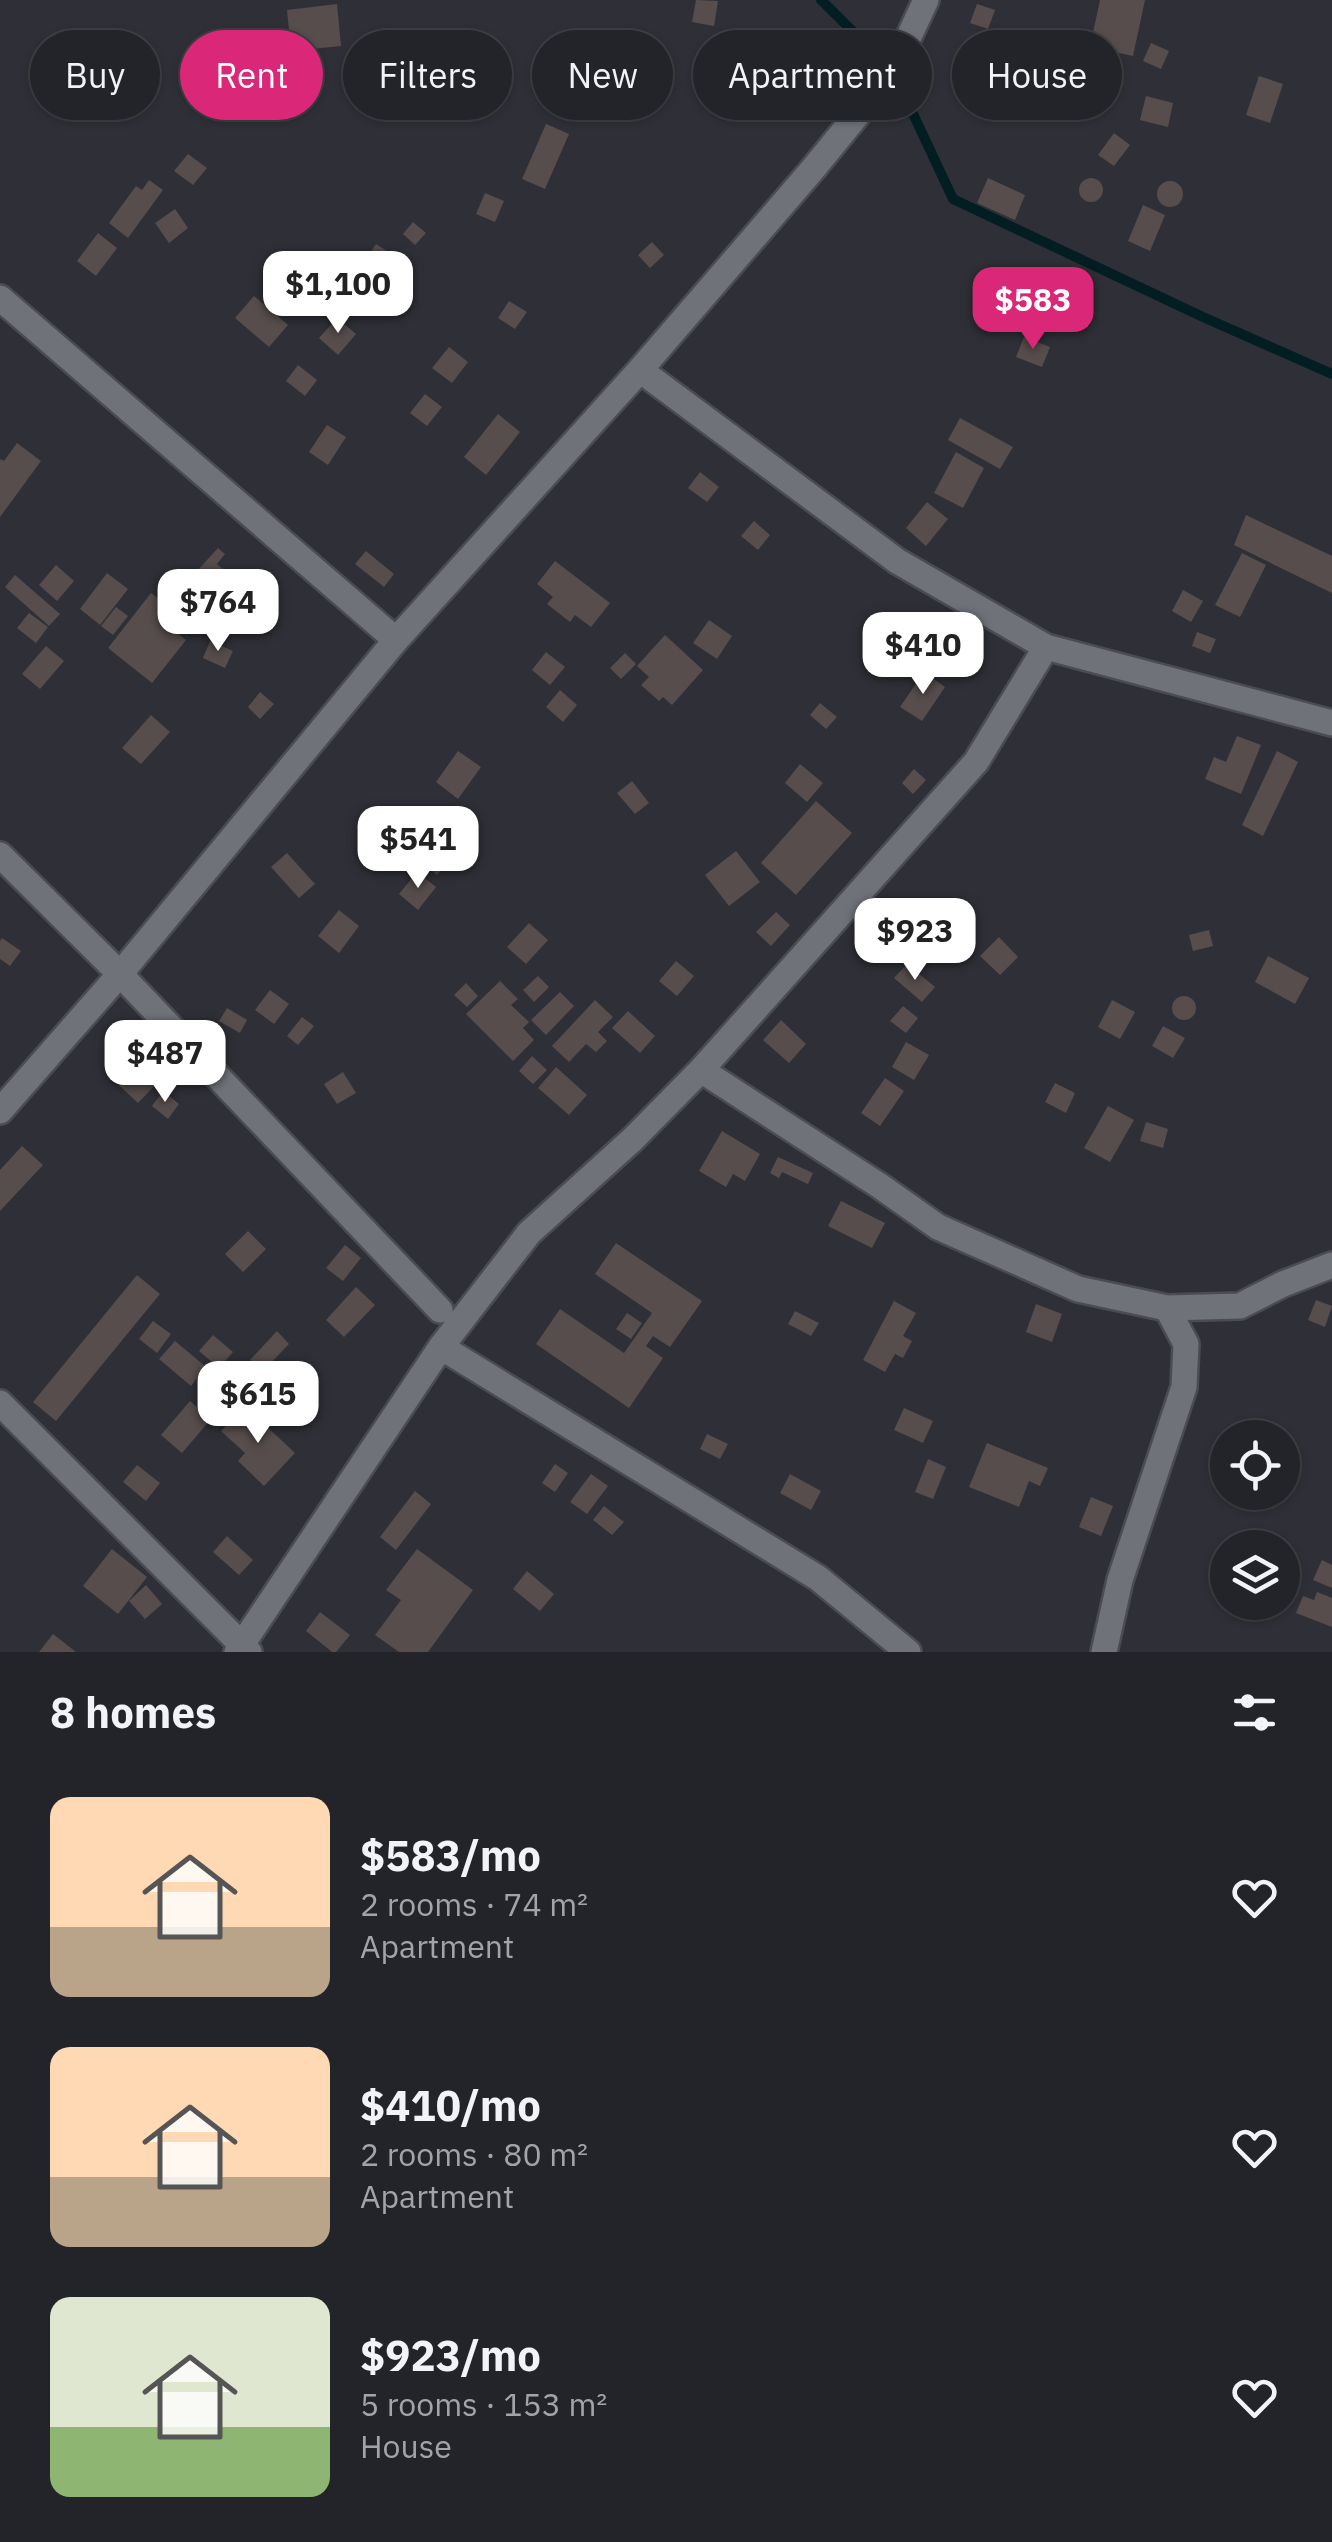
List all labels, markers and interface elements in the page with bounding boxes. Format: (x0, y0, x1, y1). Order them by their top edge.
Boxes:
chip: Buy (30, 30, 160, 120)
chip: Rent (180, 30, 323, 120)
chip: Filters (343, 30, 512, 120)
chip: New (532, 30, 673, 120)
chip: Apartment (693, 30, 932, 120)
chip: House (952, 30, 1122, 120)
pin: $1,100 (257, 251, 419, 336)
text: $1,100 (285, 262, 391, 304)
pin: $583 (974, 267, 1092, 352)
text: $583 (995, 278, 1071, 320)
pin: $764 (159, 569, 277, 654)
text: $764 (180, 580, 256, 622)
pin: $410 (864, 612, 982, 697)
text: $410 (885, 623, 961, 665)
pin: $541 (359, 806, 477, 891)
text: $541 (380, 817, 456, 859)
pin: $923 (856, 898, 974, 983)
text: $923 (877, 909, 953, 951)
pin: $487 (106, 1020, 224, 1105)
text: $487 (127, 1031, 203, 1073)
pin: $615 (199, 1361, 317, 1446)
text: $615 (220, 1372, 296, 1414)
map controls (1210, 1420, 1300, 1620)
button: locate (1210, 1420, 1300, 1510)
button: layers (1210, 1530, 1300, 1620)
text: 8 homes (50, 1685, 216, 1740)
icon: filters (1227, 1685, 1282, 1740)
text: $583/mo (360, 1828, 541, 1883)
icon: home (130, 1837, 250, 1957)
icon: heart (1227, 1870, 1282, 1925)
text: 2 rooms · 74 m² (360, 1883, 588, 1925)
text: Apartment (360, 1925, 514, 1967)
text: $410/mo (360, 2078, 541, 2133)
icon: home (130, 2087, 250, 2207)
icon: heart (1227, 2120, 1282, 2175)
text: 2 rooms · 80 m² (360, 2133, 588, 2175)
text: Apartment (360, 2175, 514, 2217)
text: $923/mo (360, 2328, 541, 2383)
icon: home (130, 2337, 250, 2457)
icon: heart (1227, 2370, 1282, 2425)
text: 5 rooms · 153 m² (360, 2383, 607, 2425)
text: House (360, 2425, 452, 2467)

